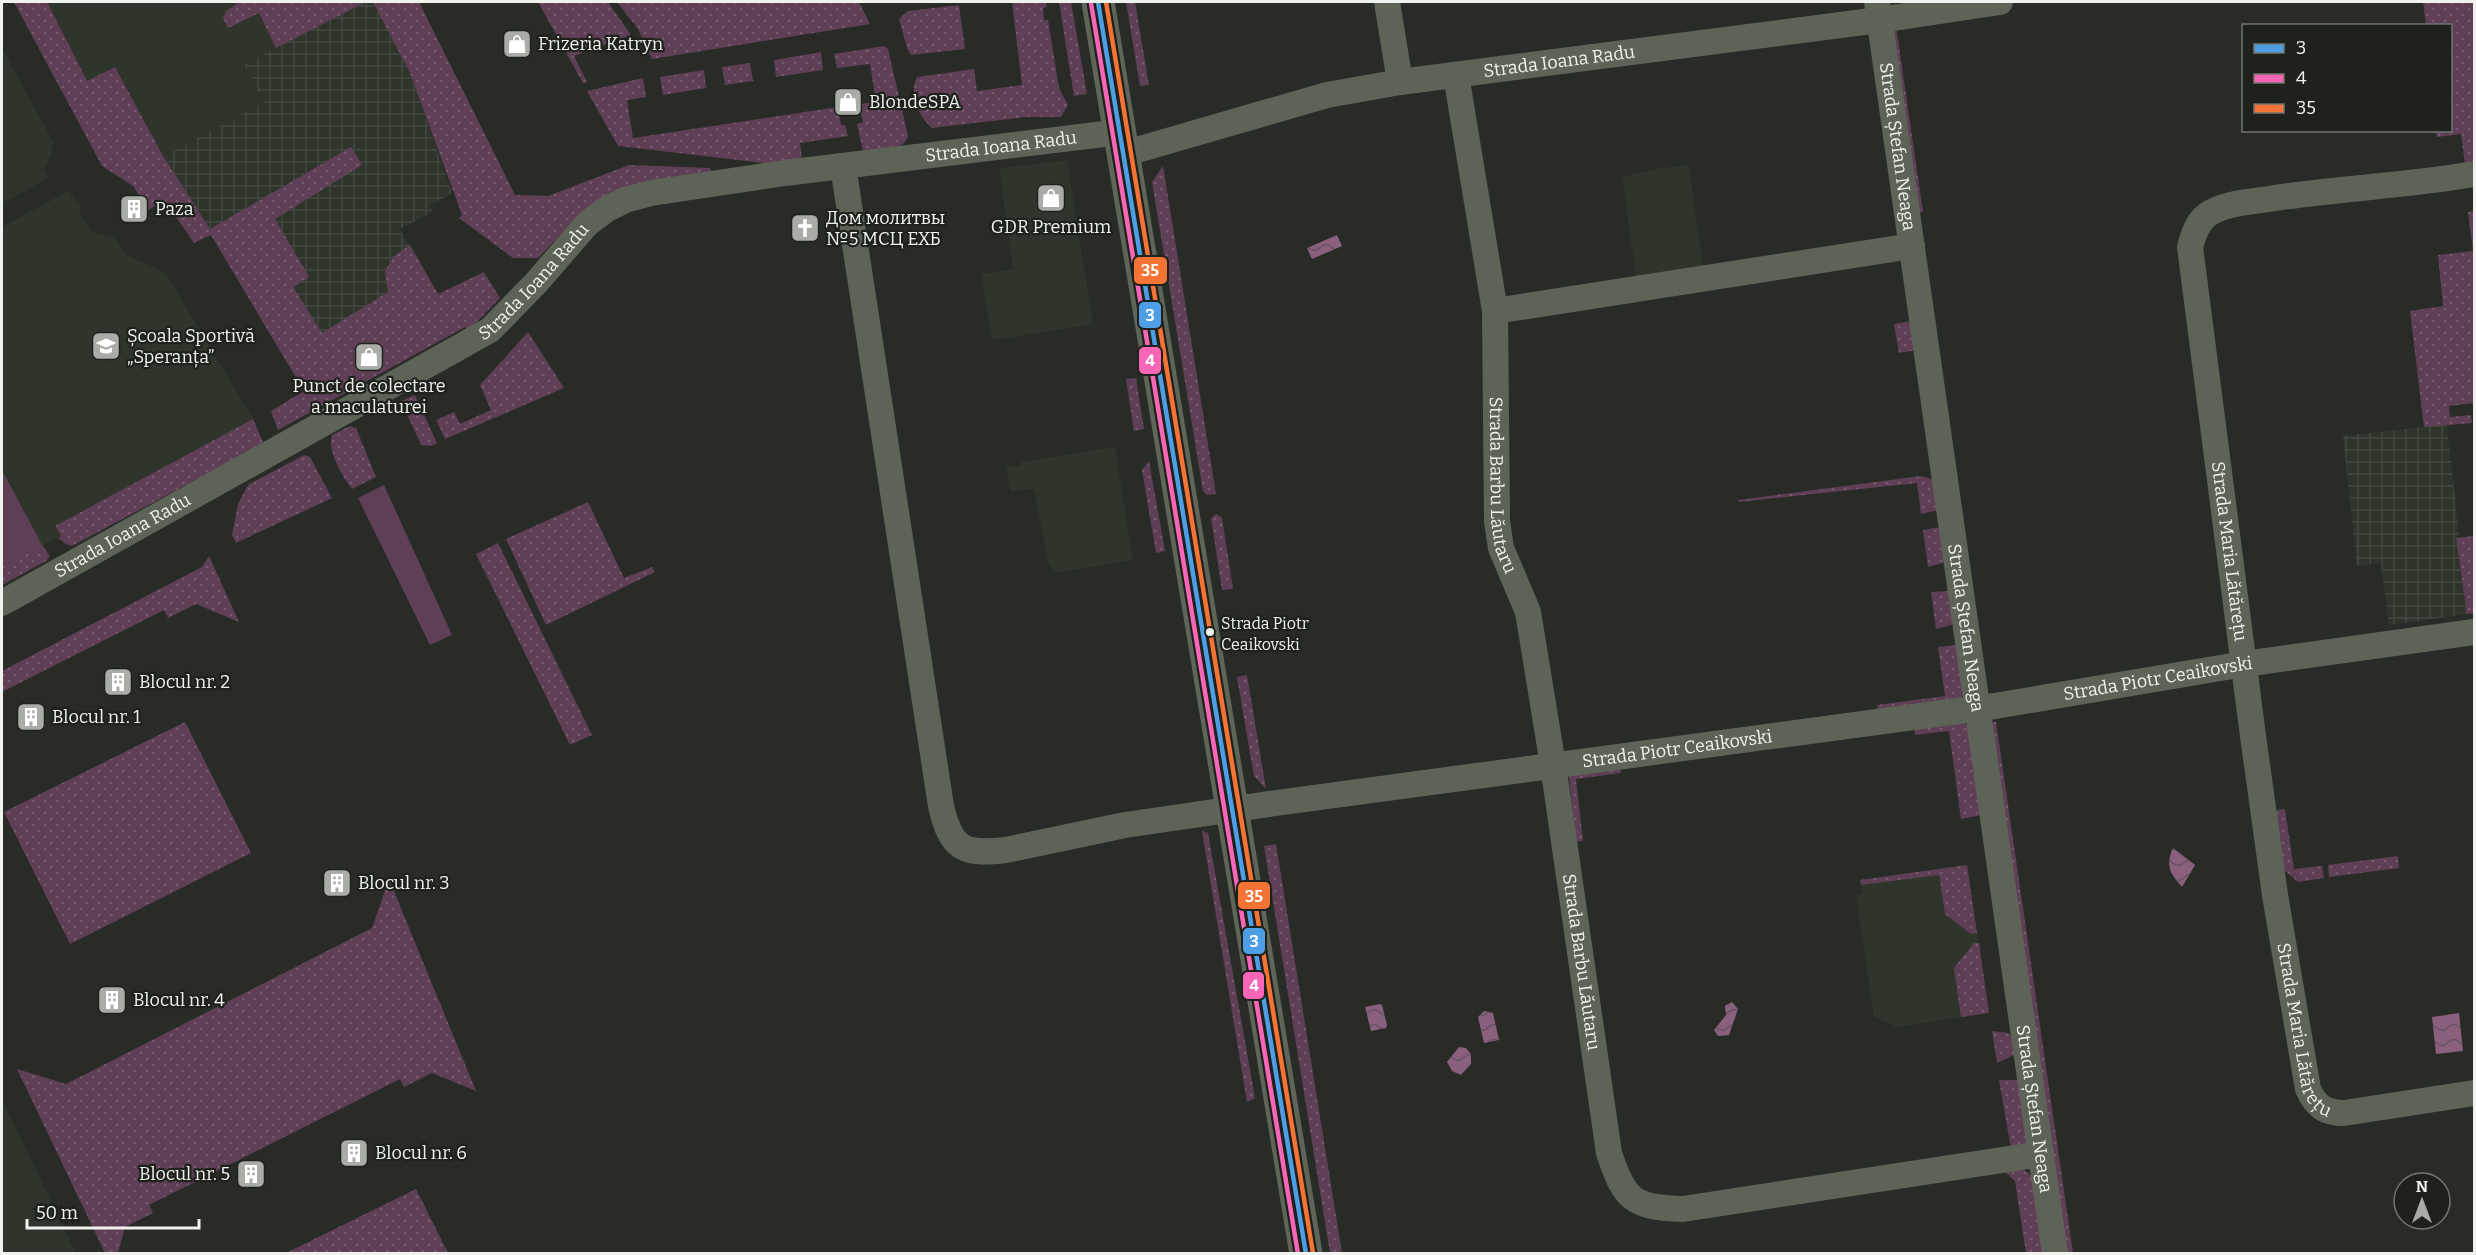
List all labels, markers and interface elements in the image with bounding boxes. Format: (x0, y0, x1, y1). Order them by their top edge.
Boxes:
legend (2242, 24, 2452, 132)
shop icon: Frizeria Katryn (501, 28, 533, 60)
place label: Frizeria Katryn (538, 33, 664, 55)
text: 3 (2296, 37, 2306, 59)
street label: Strada Ioana Radu (1482, 41, 1636, 82)
street label: Strada Ștefan Neaga (1875, 61, 1920, 232)
text: 4 (2296, 67, 2307, 89)
shop icon: BlondeSPA (832, 86, 864, 118)
place label: BlondeSPA (869, 91, 961, 113)
text: 35 (2296, 97, 2316, 119)
street label: Strada Ioana Radu (924, 126, 1078, 167)
shop icon: GDR Premium (1035, 182, 1067, 214)
building icon: Paza (118, 193, 150, 225)
place label: Paza (155, 198, 194, 220)
place label: Дом молитвы №5 МСЦ ЕХБ (826, 207, 945, 250)
church icon: Дом молитвы №5 МСЦ ЕХБ (789, 212, 821, 244)
place label: GDR Premium (991, 216, 1111, 238)
street label: Strada Ioana Radu (475, 219, 594, 345)
line badge: 35 (1133, 256, 1168, 285)
text: 35 (1141, 261, 1159, 280)
line badge: 3 (1138, 301, 1162, 329)
text: 3 (1145, 306, 1155, 325)
place label: Școala Sportivă „Speranța” (127, 325, 255, 368)
school or university icon: Școala Sportivă „Speranța” (90, 330, 122, 362)
shop icon: Punct de colectare a maculaturei (353, 341, 385, 373)
line badge: 4 (1138, 346, 1162, 375)
text: 4 (1145, 351, 1155, 370)
place label: Punct de colectare a maculaturei (292, 375, 446, 418)
street label: Strada Barbu Lăutaru (1485, 397, 1521, 577)
street label: Strada Maria Lătărețu (2207, 460, 2252, 643)
street label: Strada Ioana Radu (50, 489, 194, 582)
street label: Strada Ștefan Neaga (1943, 542, 1989, 713)
place label: Strada Piotr Ceaikovski (1221, 614, 1309, 654)
marker: Strada Piotr Ceaikovski (1204, 626, 1216, 638)
street label: Strada Piotr Ceaikovski (2062, 652, 2254, 705)
building icon: Blocul nr. 2 (102, 666, 134, 698)
place label: Blocul nr. 2 (139, 671, 230, 693)
building icon: Blocul nr. 1 (15, 701, 47, 733)
place label: Blocul nr. 1 (52, 706, 141, 728)
street label: Strada Piotr Ceaikovski (1581, 725, 1773, 773)
building icon: Blocul nr. 3 (321, 867, 353, 899)
place label: Blocul nr. 3 (358, 872, 450, 894)
street label: Strada Barbu Lăutaru (1558, 872, 1605, 1052)
line badge: 35 (1237, 881, 1271, 910)
text: 35 (1245, 887, 1263, 906)
line badge: 3 (1242, 927, 1266, 955)
text: 3 (1249, 932, 1259, 951)
street label: Strada Maria Lătărețu (2272, 941, 2335, 1122)
line badge: 4 (1242, 971, 1265, 1000)
text: 4 (1249, 976, 1259, 995)
building icon: Blocul nr. 4 (96, 984, 128, 1016)
place label: Blocul nr. 4 (133, 989, 225, 1011)
street label: Strada Ștefan Neaga (2012, 1023, 2057, 1194)
building icon: Blocul nr. 6 (338, 1137, 370, 1169)
place label: Blocul nr. 6 (375, 1142, 467, 1164)
building icon: Blocul nr. 5 (235, 1158, 267, 1190)
place label: Blocul nr. 5 (139, 1163, 230, 1185)
north arrow (2392, 1171, 2452, 1231)
text: N (2416, 1177, 2428, 1196)
scale bar (27, 1192, 200, 1230)
text: 50 m (36, 1202, 78, 1224)

